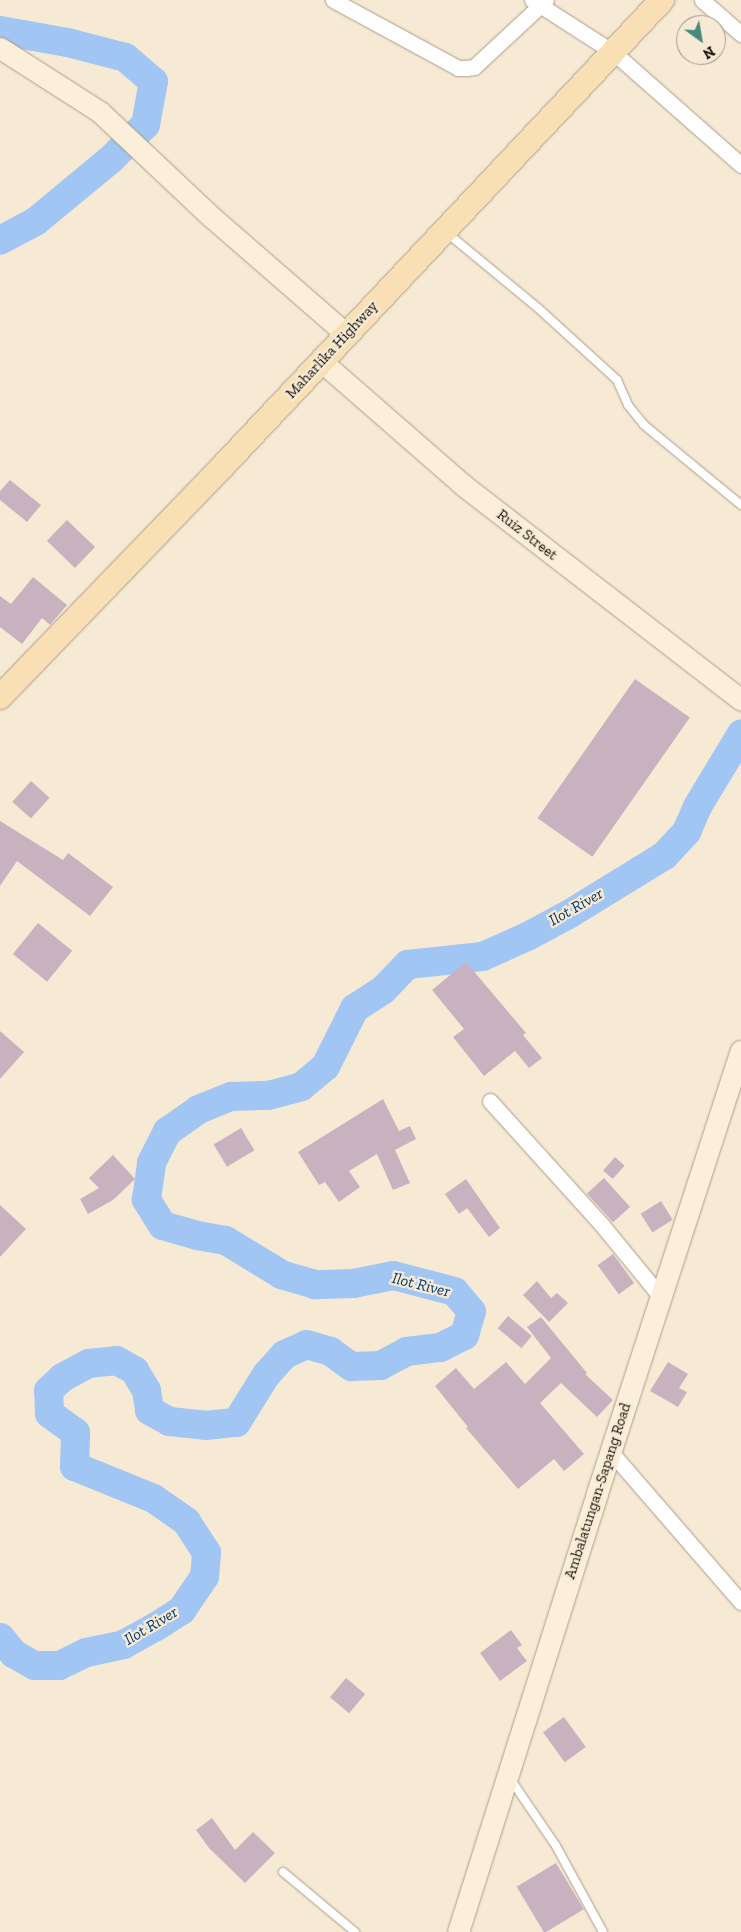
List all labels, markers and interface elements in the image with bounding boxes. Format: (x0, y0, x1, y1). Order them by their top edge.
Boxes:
north arrow (676, 15, 726, 65)
text: N (700, 42, 718, 62)
street label: Maharlika Highway (282, 298, 382, 402)
street label: Ruiz Street (493, 506, 561, 564)
water label: Ilot River (546, 884, 606, 930)
water label: Ilot River (390, 1269, 452, 1301)
street label: Ambalatungan-Sapang Road (561, 1401, 635, 1581)
water label: Ilot River (121, 1603, 181, 1649)

